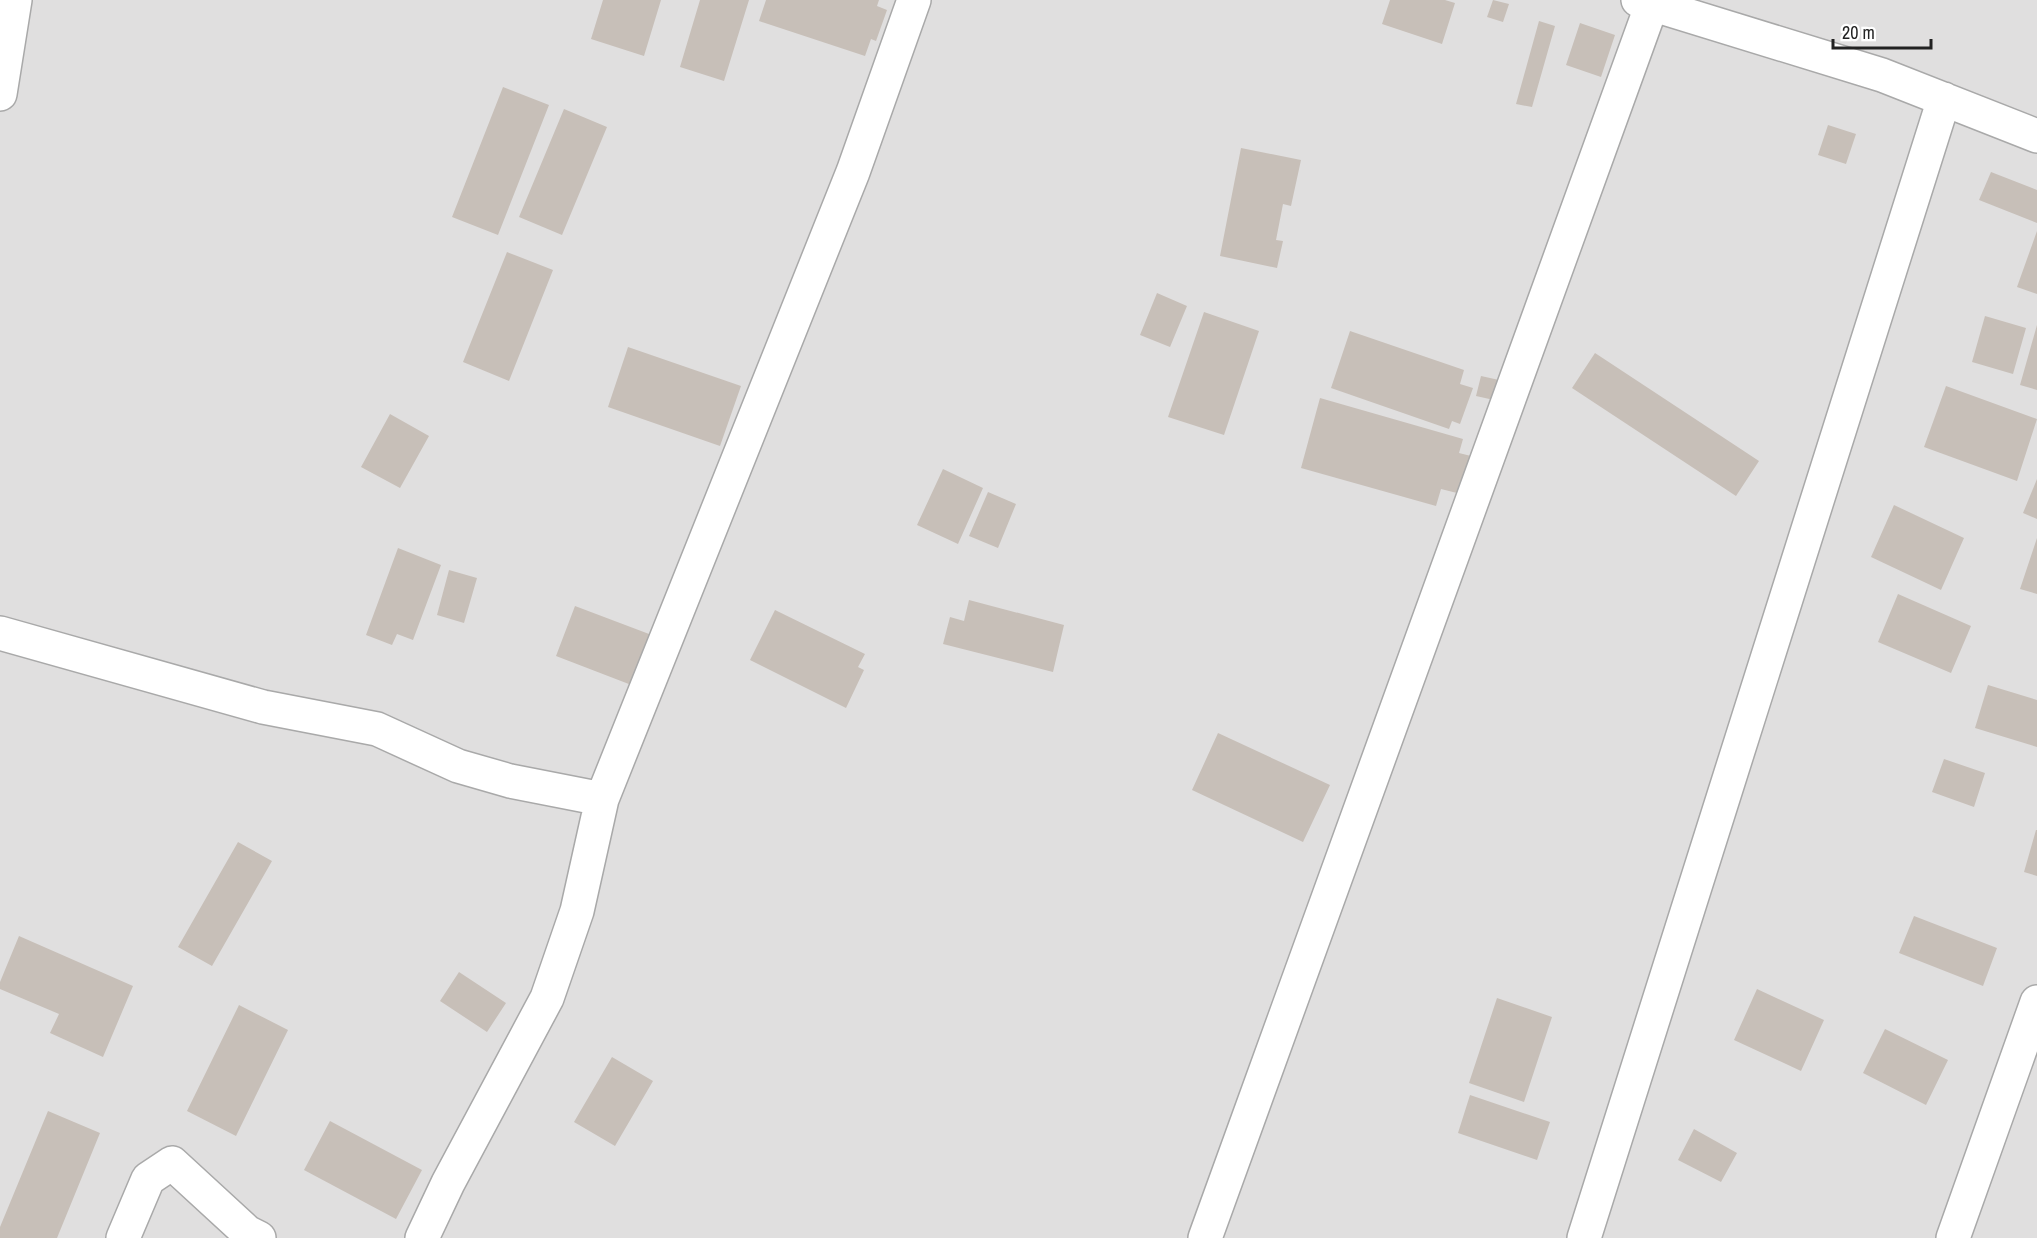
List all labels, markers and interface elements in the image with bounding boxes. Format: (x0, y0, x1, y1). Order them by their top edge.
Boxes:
scale bar (1833, 12, 1930, 50)
text: 20 m (1842, 20, 1875, 45)

